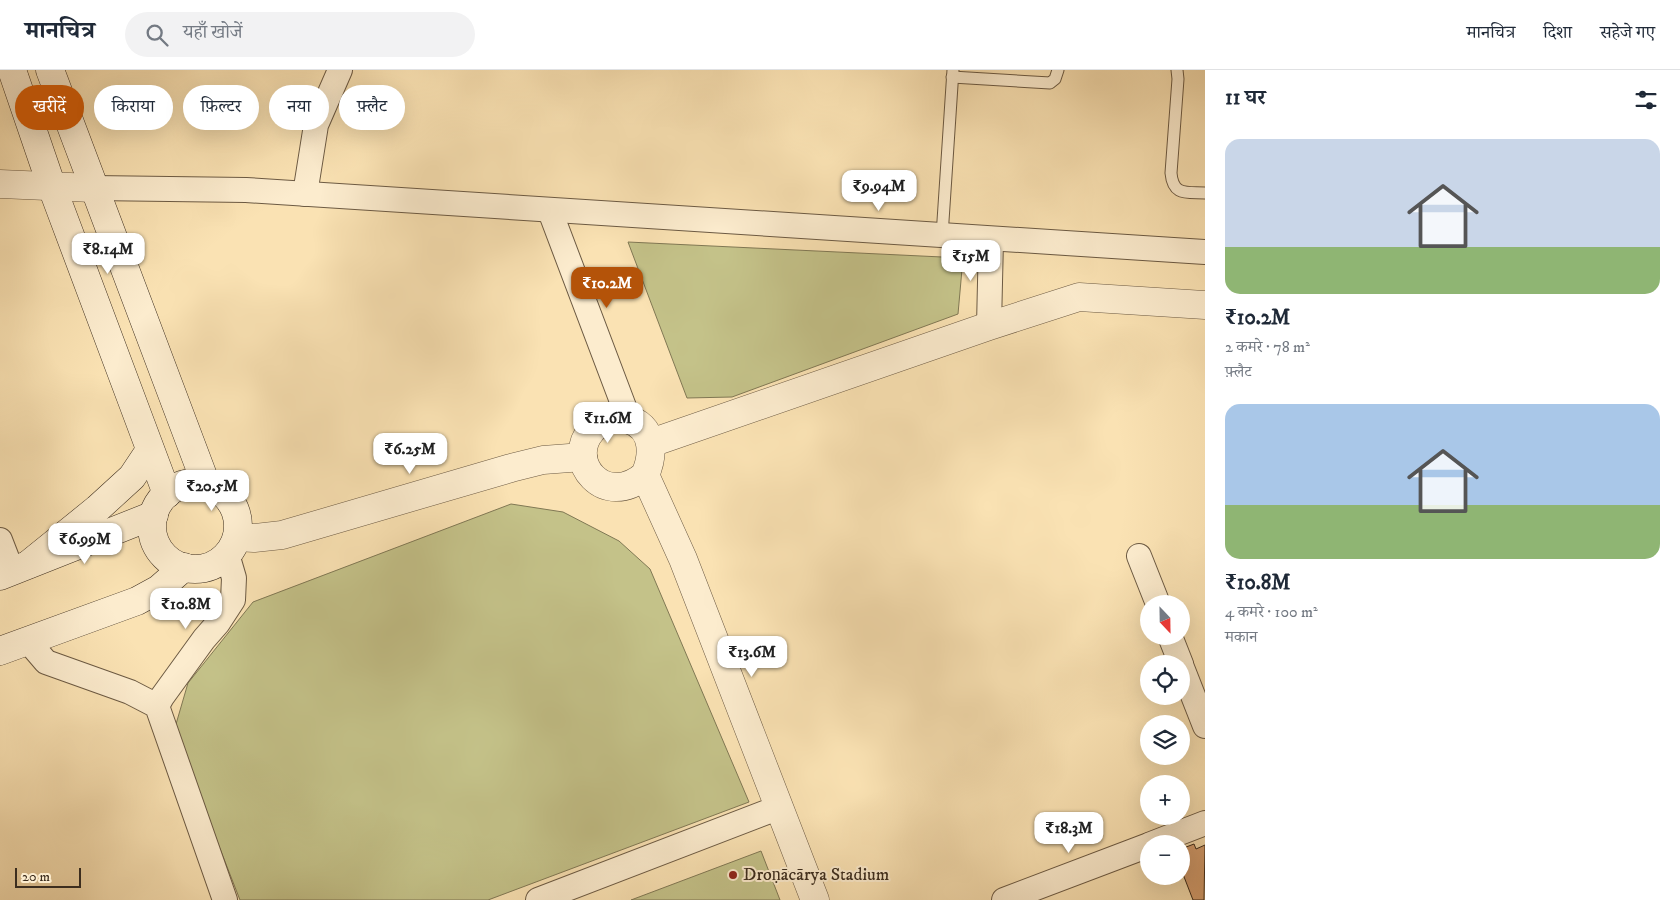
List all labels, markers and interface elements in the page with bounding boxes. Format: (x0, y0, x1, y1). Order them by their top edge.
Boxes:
search box (125, 12, 475, 57)
text: मानचित्र (25, 16, 95, 46)
icon: search (143, 21, 171, 49)
text: यहाँ खोजें (183, 21, 243, 44)
text: मानचित्र (1467, 22, 1515, 44)
text: दिशा (1543, 22, 1572, 44)
text: सहेजे गए (1600, 22, 1655, 44)
chip: खरीदें (15, 85, 84, 130)
chip: किराया (94, 85, 173, 130)
chip: फ़िल्टर (183, 85, 259, 130)
chip: नया (269, 85, 329, 130)
chip: फ़्लैट (339, 85, 405, 130)
text: 11 घर (1225, 85, 1266, 111)
icon: filters (1632, 86, 1660, 114)
pin: ₹9.94M (838, 170, 920, 212)
icon: home (1398, 171, 1488, 261)
text: ₹9.94M (853, 176, 905, 196)
pin: ₹8.14M (67, 232, 149, 275)
text: ₹8.14M (83, 239, 133, 259)
pin: ₹15M (941, 240, 1001, 282)
text: ₹15M (952, 246, 990, 266)
pin: ₹10.2M (566, 266, 648, 309)
text: ₹10.2M (582, 273, 632, 293)
text: ₹10.2M (1225, 305, 1290, 331)
text: 2 कमरे · 78 m² (1225, 337, 1310, 357)
text: फ़्लैट (1225, 362, 1252, 382)
pin: ₹11.6M (567, 402, 649, 444)
text: ₹11.6M (584, 408, 632, 428)
pin: ₹6.25M (369, 432, 451, 475)
icon: home (1398, 436, 1488, 526)
text: ₹6.25M (384, 439, 436, 459)
pin: ₹20.5M (171, 470, 253, 512)
text: ₹20.5M (186, 476, 238, 496)
pin: ₹6.99M (44, 522, 126, 565)
text: ₹6.99M (59, 529, 111, 549)
text: ₹10.8M (1225, 570, 1290, 596)
pin: ₹10.8M (145, 588, 227, 630)
text: ₹10.8M (161, 594, 211, 614)
north arrow (1140, 595, 1190, 645)
map controls (1140, 595, 1190, 885)
text: 4 कमरे · 100 m² (1225, 602, 1318, 622)
text: मकान (1225, 627, 1257, 647)
pin: ₹13.6M (711, 636, 793, 678)
text: ₹13.6M (728, 642, 776, 662)
button: locate (1140, 655, 1190, 705)
button: layers (1140, 715, 1190, 765)
button: + (1140, 775, 1190, 825)
pin: ₹18.3M (1028, 812, 1110, 854)
text: ₹18.3M (1045, 818, 1093, 838)
button: − (1140, 835, 1190, 885)
place label: Droṇācārya Stadium (743, 864, 889, 886)
scale bar (15, 865, 81, 888)
text: 20 m (22, 868, 50, 886)
marker: Droṇācārya Stadium (727, 869, 739, 881)

